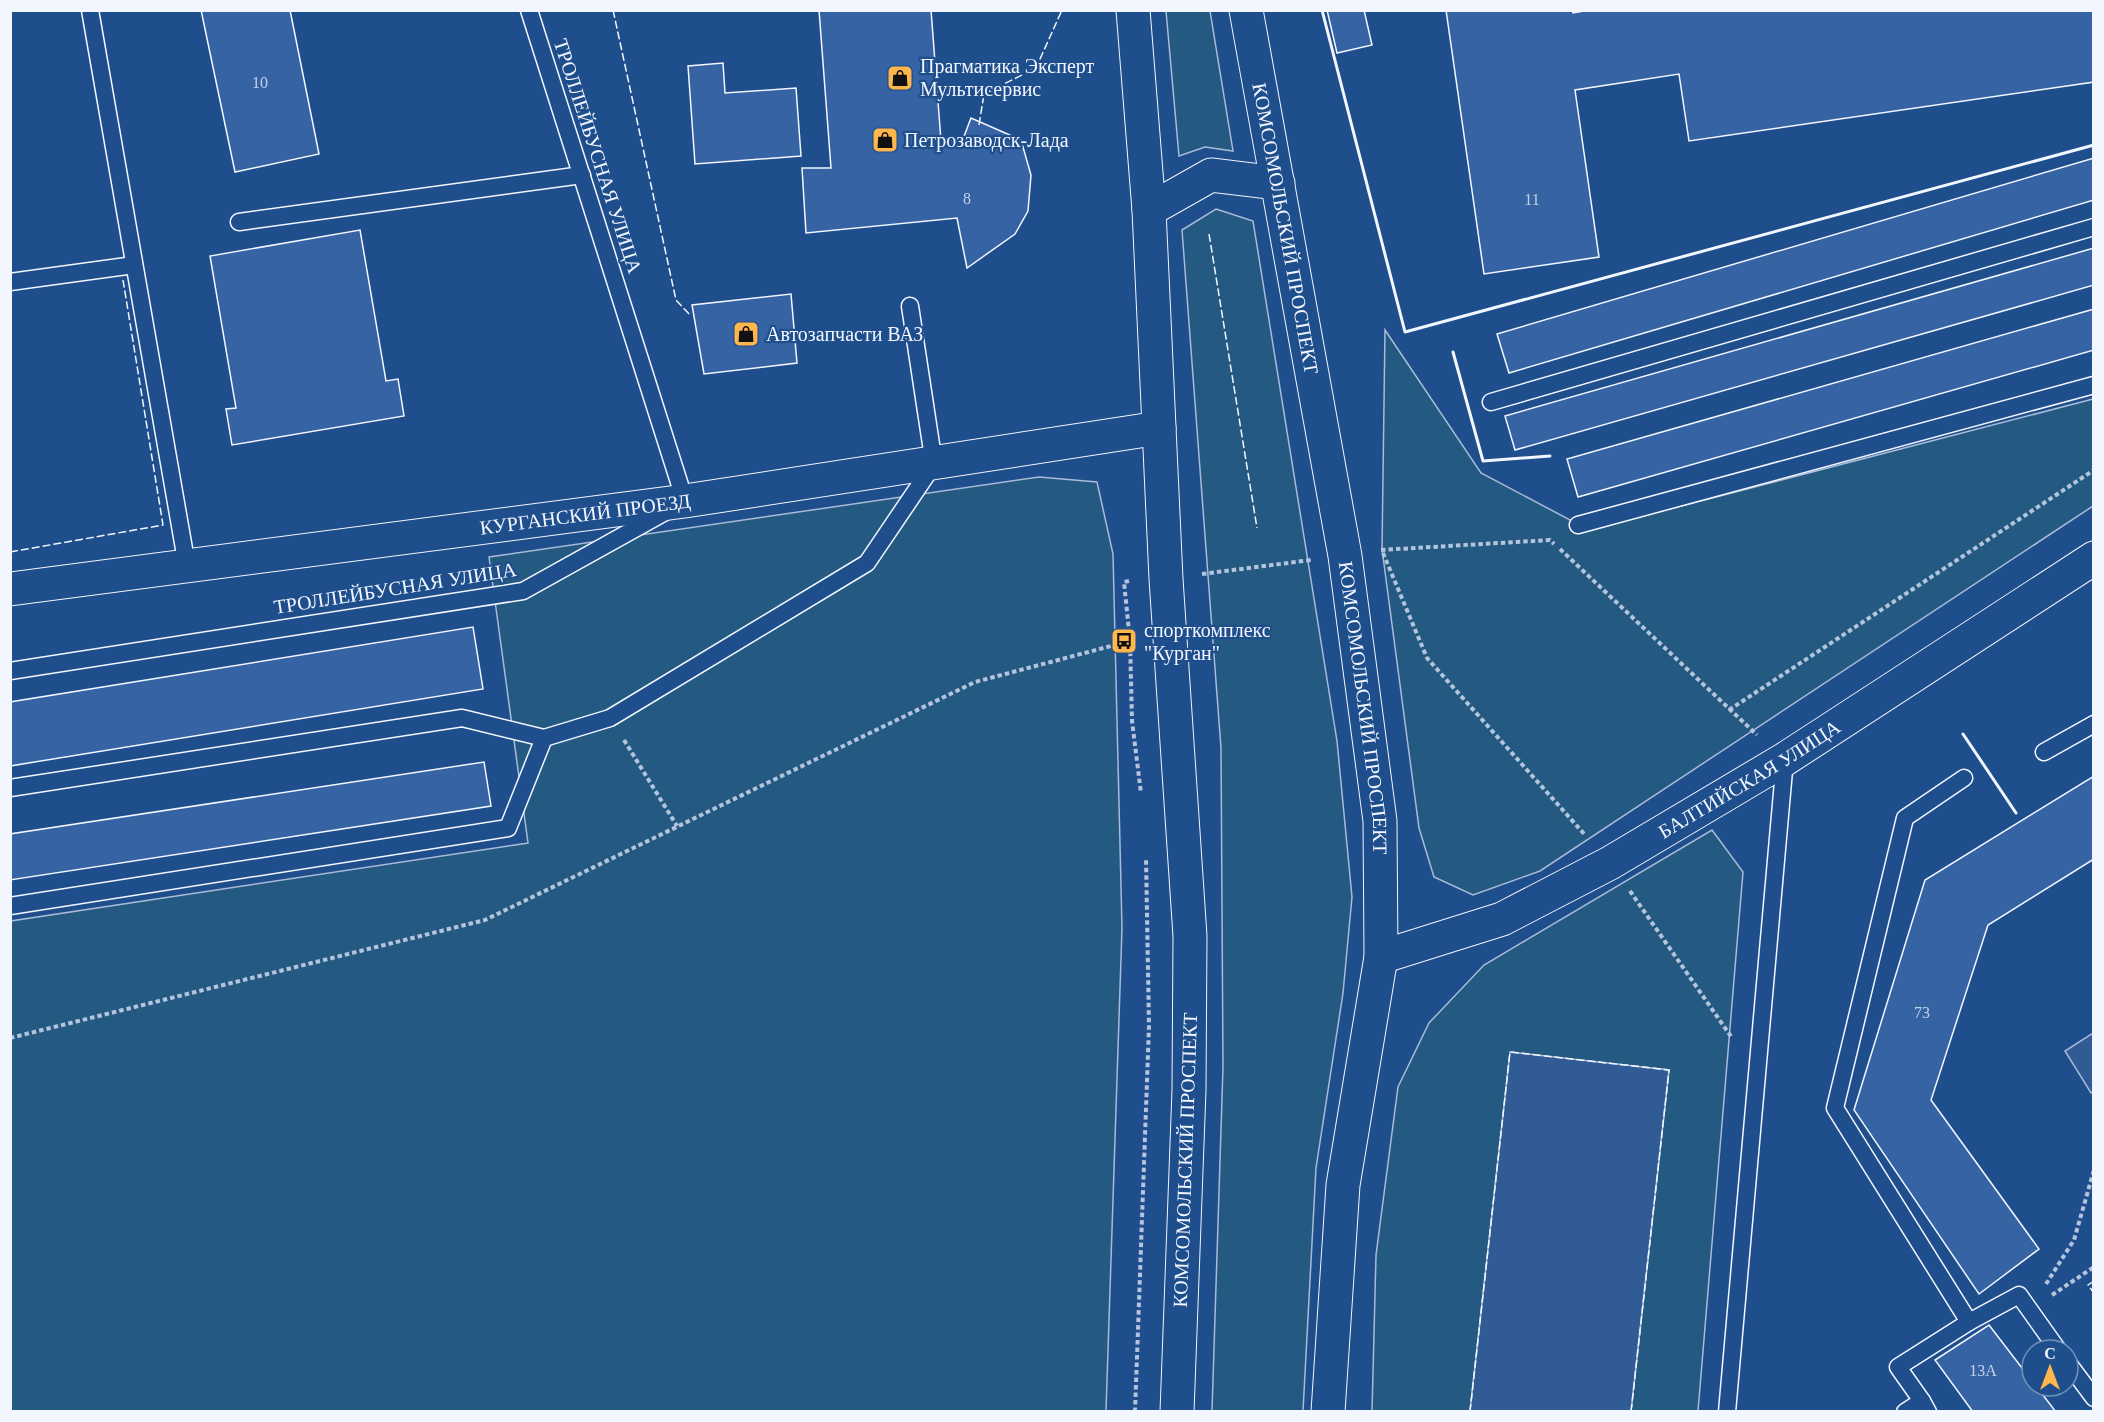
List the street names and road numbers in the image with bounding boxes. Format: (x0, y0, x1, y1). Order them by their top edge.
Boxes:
street label: ТРОЛЛЕЙБУСНАЯ УЛИЦА (549, 36, 647, 277)
street label: КОМСОМОЛЬСКИЙ ПРОСПЕКТ (1248, 81, 1323, 376)
street label: КУРГАНСКИЙ ПРОЕЗД (478, 489, 692, 539)
street label: ТРОЛЛЕЙБУСНАЯ УЛИЦА (272, 558, 518, 619)
street label: КОМСОМОЛЬСКИЙ ПРОСПЕКТ (1335, 560, 1391, 855)
street label: БАЛТИЙСКАЯ УЛИЦА (1654, 715, 1845, 843)
street label: КОМСОМОЛЬСКИЙ ПРОСПЕКТ (1169, 1012, 1201, 1308)

